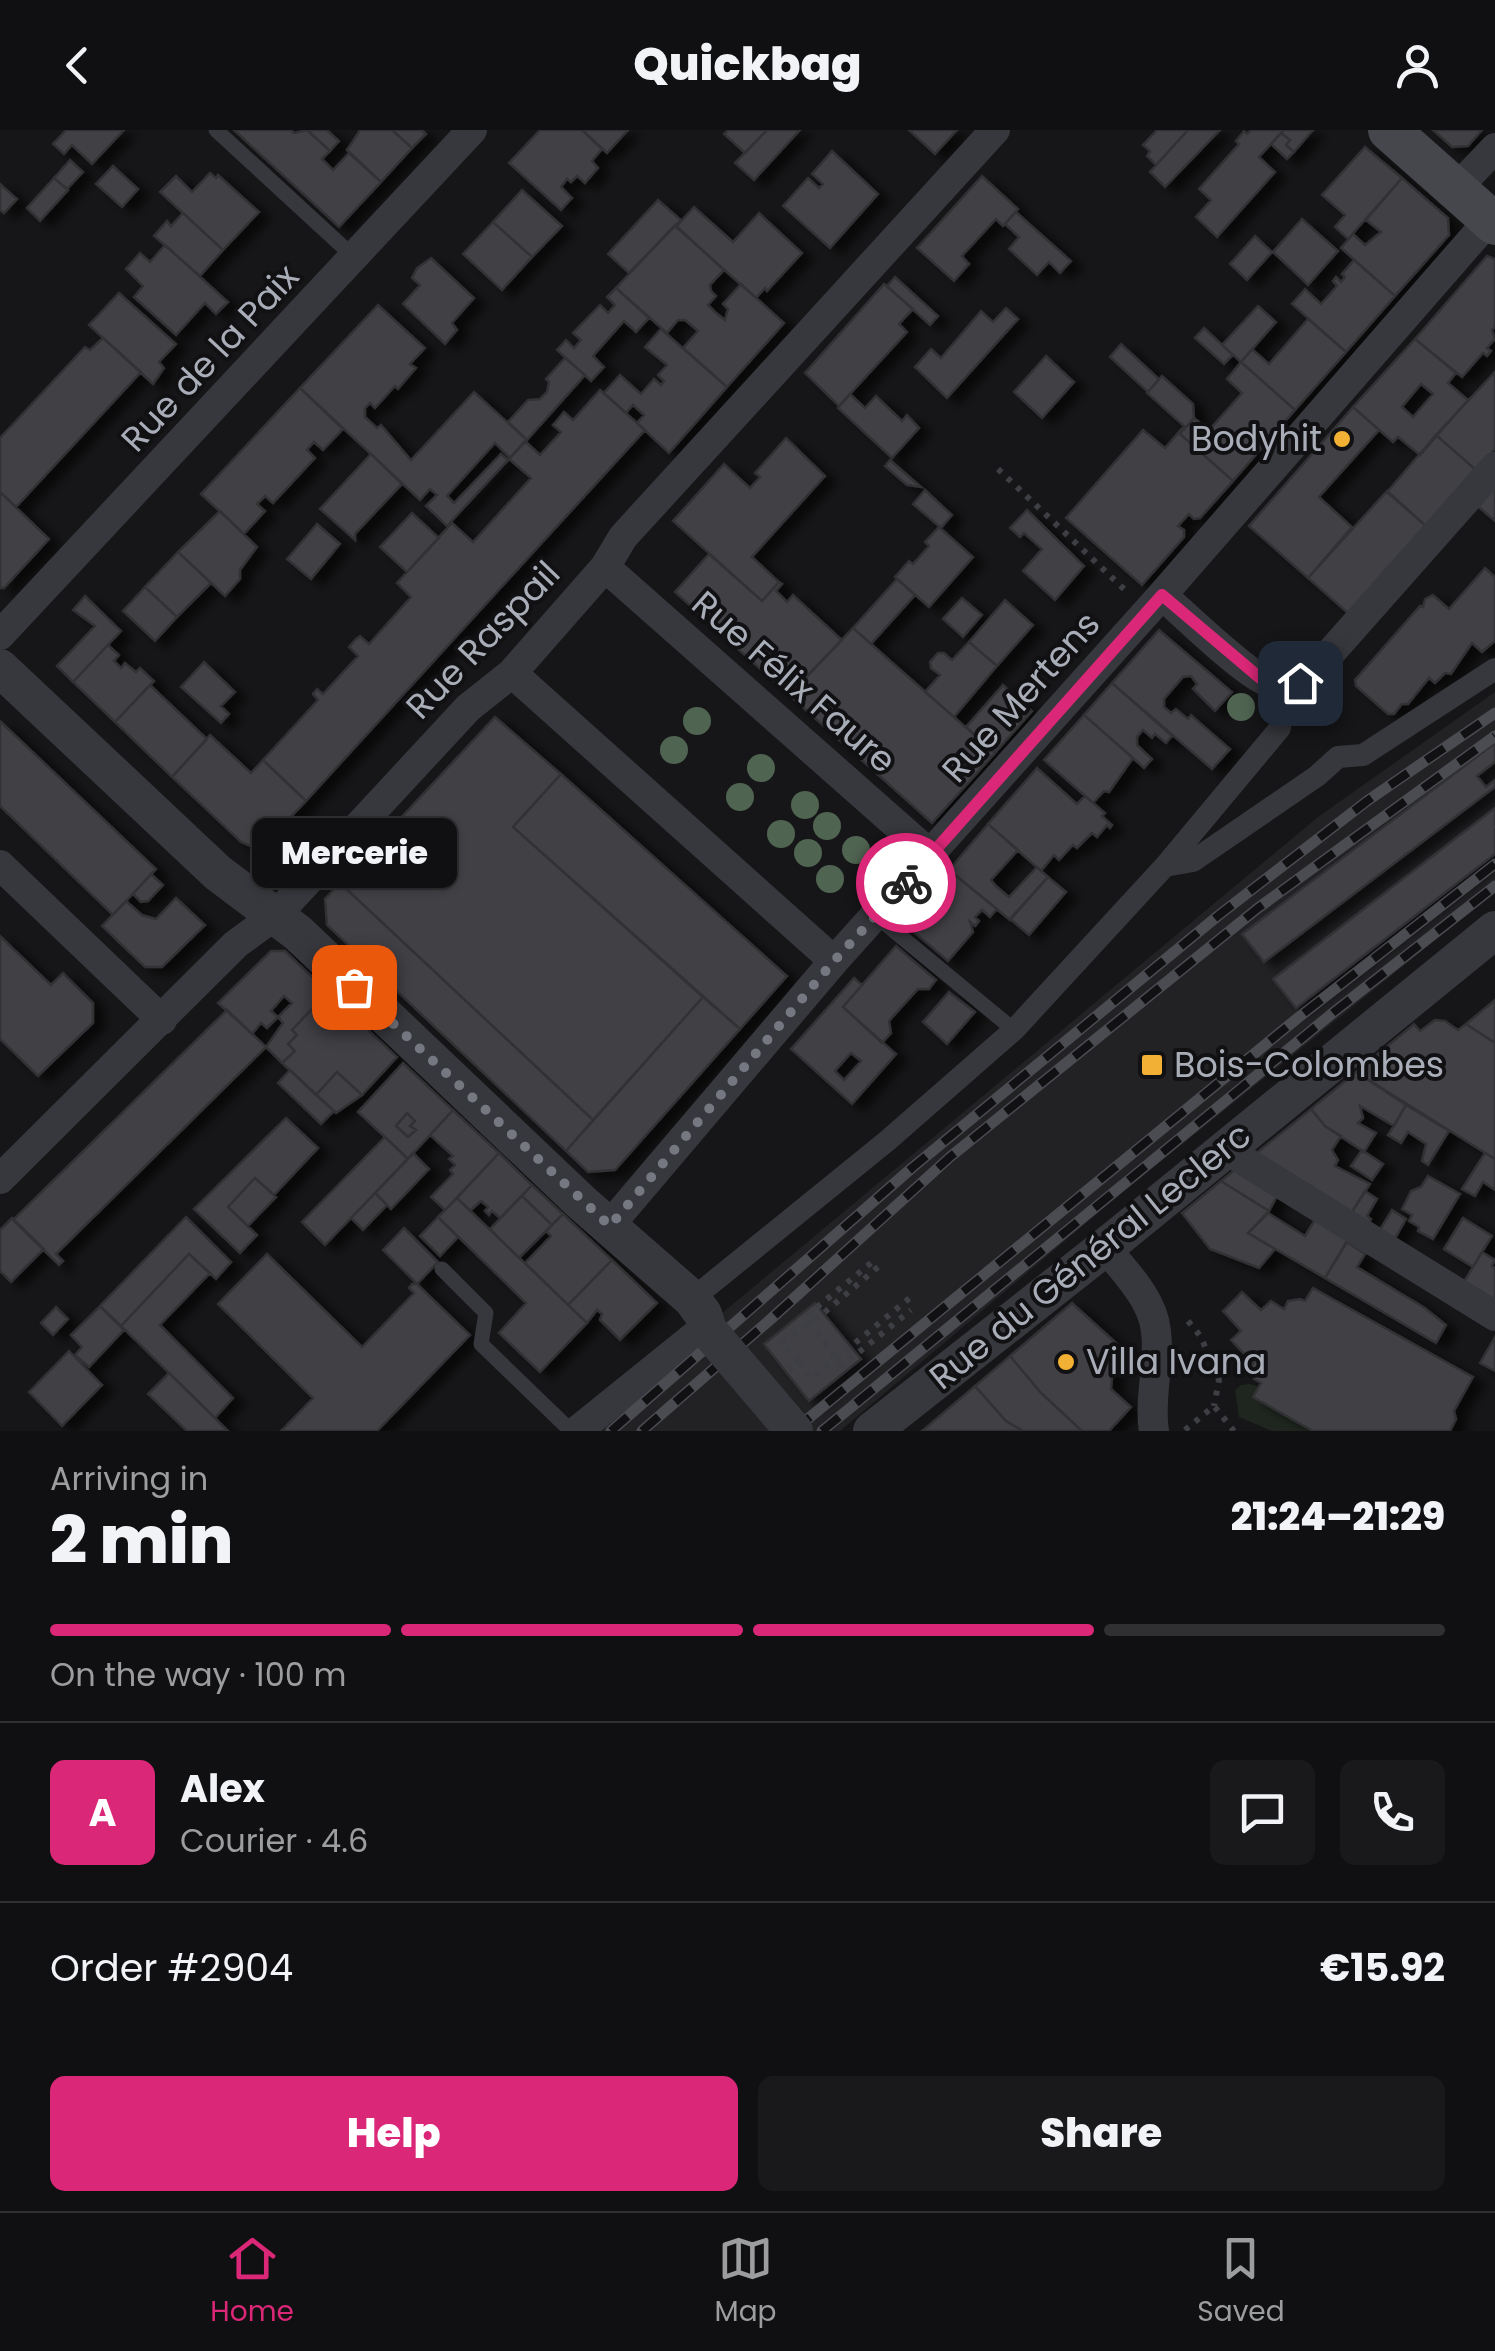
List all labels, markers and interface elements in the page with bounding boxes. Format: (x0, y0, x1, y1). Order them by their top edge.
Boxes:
text: Quickbag (633, 33, 862, 96)
icon: back (50, 38, 105, 93)
icon: person (1390, 38, 1445, 93)
street label: Rue de la Paix (110, 253, 310, 462)
place label: Bodyhit (1191, 414, 1322, 463)
marker: Bodyhit (1331, 428, 1353, 450)
street label: Rue Raspail (395, 550, 571, 729)
street label: Rue Félix Faure (682, 579, 907, 784)
street label: Rue Mertens (931, 600, 1111, 793)
pin (1258, 641, 1343, 726)
icon: home (1273, 656, 1328, 711)
callout: Mercerie (252, 817, 456, 887)
text: Mercerie (281, 830, 428, 875)
courier (856, 833, 956, 933)
icon: bike (879, 856, 934, 911)
pin (312, 945, 397, 1030)
icon: bag (327, 960, 382, 1015)
place label: Bois-Colombes (1174, 1040, 1444, 1089)
marker: Bois-Colombes (1139, 1052, 1165, 1078)
street label: Rue du Général Leclerc (919, 1111, 1261, 1401)
place label: Villa Ivana (1086, 1337, 1266, 1386)
marker: Villa Ivana (1055, 1351, 1077, 1373)
text: Arriving in (50, 1456, 208, 1501)
text: 21:24–21:29 (1231, 1490, 1445, 1543)
text: 2 min (50, 1495, 233, 1586)
text: On the way · 100 m (50, 1652, 346, 1697)
button: chat (1210, 1760, 1315, 1865)
button: phone (1340, 1760, 1445, 1865)
text: Alex (180, 1762, 265, 1815)
text: A (88, 1786, 117, 1839)
text: Courier · 4.6 (180, 1818, 368, 1863)
text: Order #2904 (50, 1941, 293, 1994)
text: €15.92 (1320, 1941, 1445, 1994)
button: Help (50, 2076, 738, 2191)
button: Share (758, 2076, 1445, 2191)
tab: Home (210, 2231, 294, 2333)
tab: Map (715, 2231, 777, 2333)
tab: Saved (1197, 2231, 1285, 2333)

